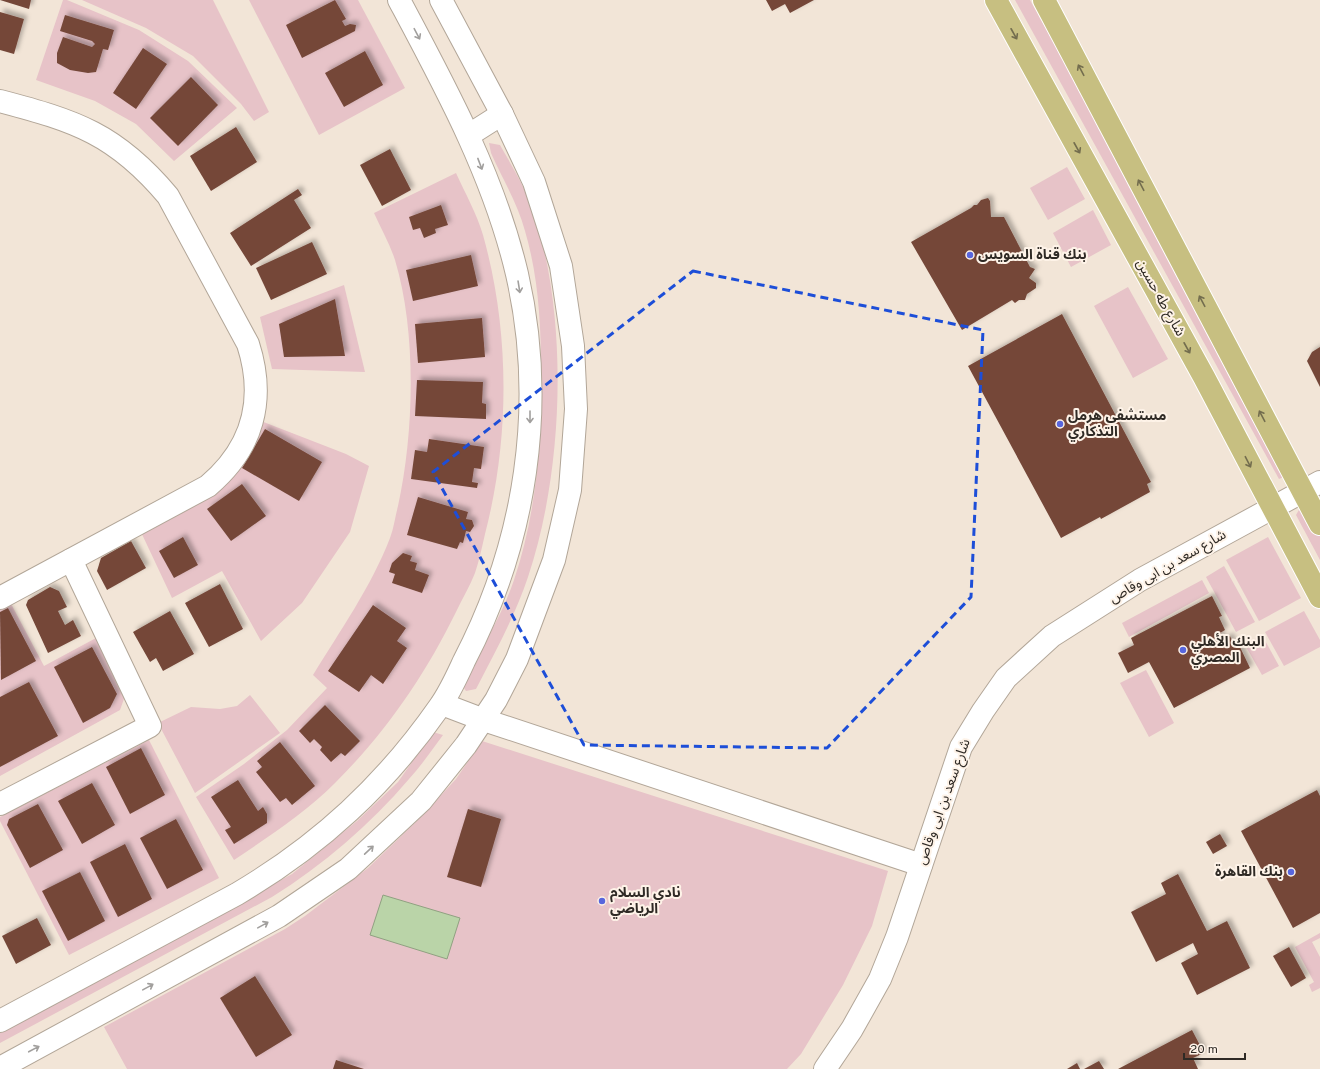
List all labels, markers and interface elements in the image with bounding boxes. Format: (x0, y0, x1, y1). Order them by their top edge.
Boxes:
one-way arrow (414, 28, 421, 40)
one-way arrow (1011, 28, 1019, 40)
one-way arrow (1077, 65, 1084, 77)
one-way arrow (1074, 142, 1082, 154)
one-way arrow (477, 157, 485, 169)
one-way arrow (1137, 180, 1145, 192)
place label: بنك قناة السويس (978, 247, 1087, 264)
marker: بنك قناة السويس (965, 250, 975, 260)
street label: شارع طه حسين (1131, 256, 1188, 340)
one-way arrow (515, 281, 523, 294)
one-way arrow (1197, 295, 1205, 307)
one-way arrow (1184, 341, 1192, 353)
place label: مستشفى هرمل التذكاري (1068, 408, 1166, 442)
one-way arrow (526, 410, 534, 423)
one-way arrow (1258, 410, 1265, 422)
marker: مستشفى هرمل التذكاري (1055, 419, 1065, 429)
one-way arrow (1245, 456, 1253, 468)
street label: شارع سعد بن ابى وقاص (1106, 527, 1230, 608)
place label: البنك الأهلي المصري (1191, 633, 1265, 668)
marker: البنك الأهلي المصري (1178, 645, 1188, 655)
street label: شارع سعد بن ابى وقاص (913, 737, 976, 867)
one-way arrow (363, 846, 373, 855)
place label: بنك القاهرة (1215, 864, 1283, 881)
marker: بنك القاهرة (1286, 867, 1296, 877)
place label: نادي السلام الرياضي (610, 885, 681, 919)
marker: نادي السلام الرياضي (597, 896, 607, 906)
one-way arrow (256, 920, 268, 928)
one-way arrow (142, 983, 154, 990)
scale bar (1184, 1035, 1245, 1061)
text: 20 m (1190, 1042, 1218, 1058)
one-way arrow (28, 1045, 40, 1053)

